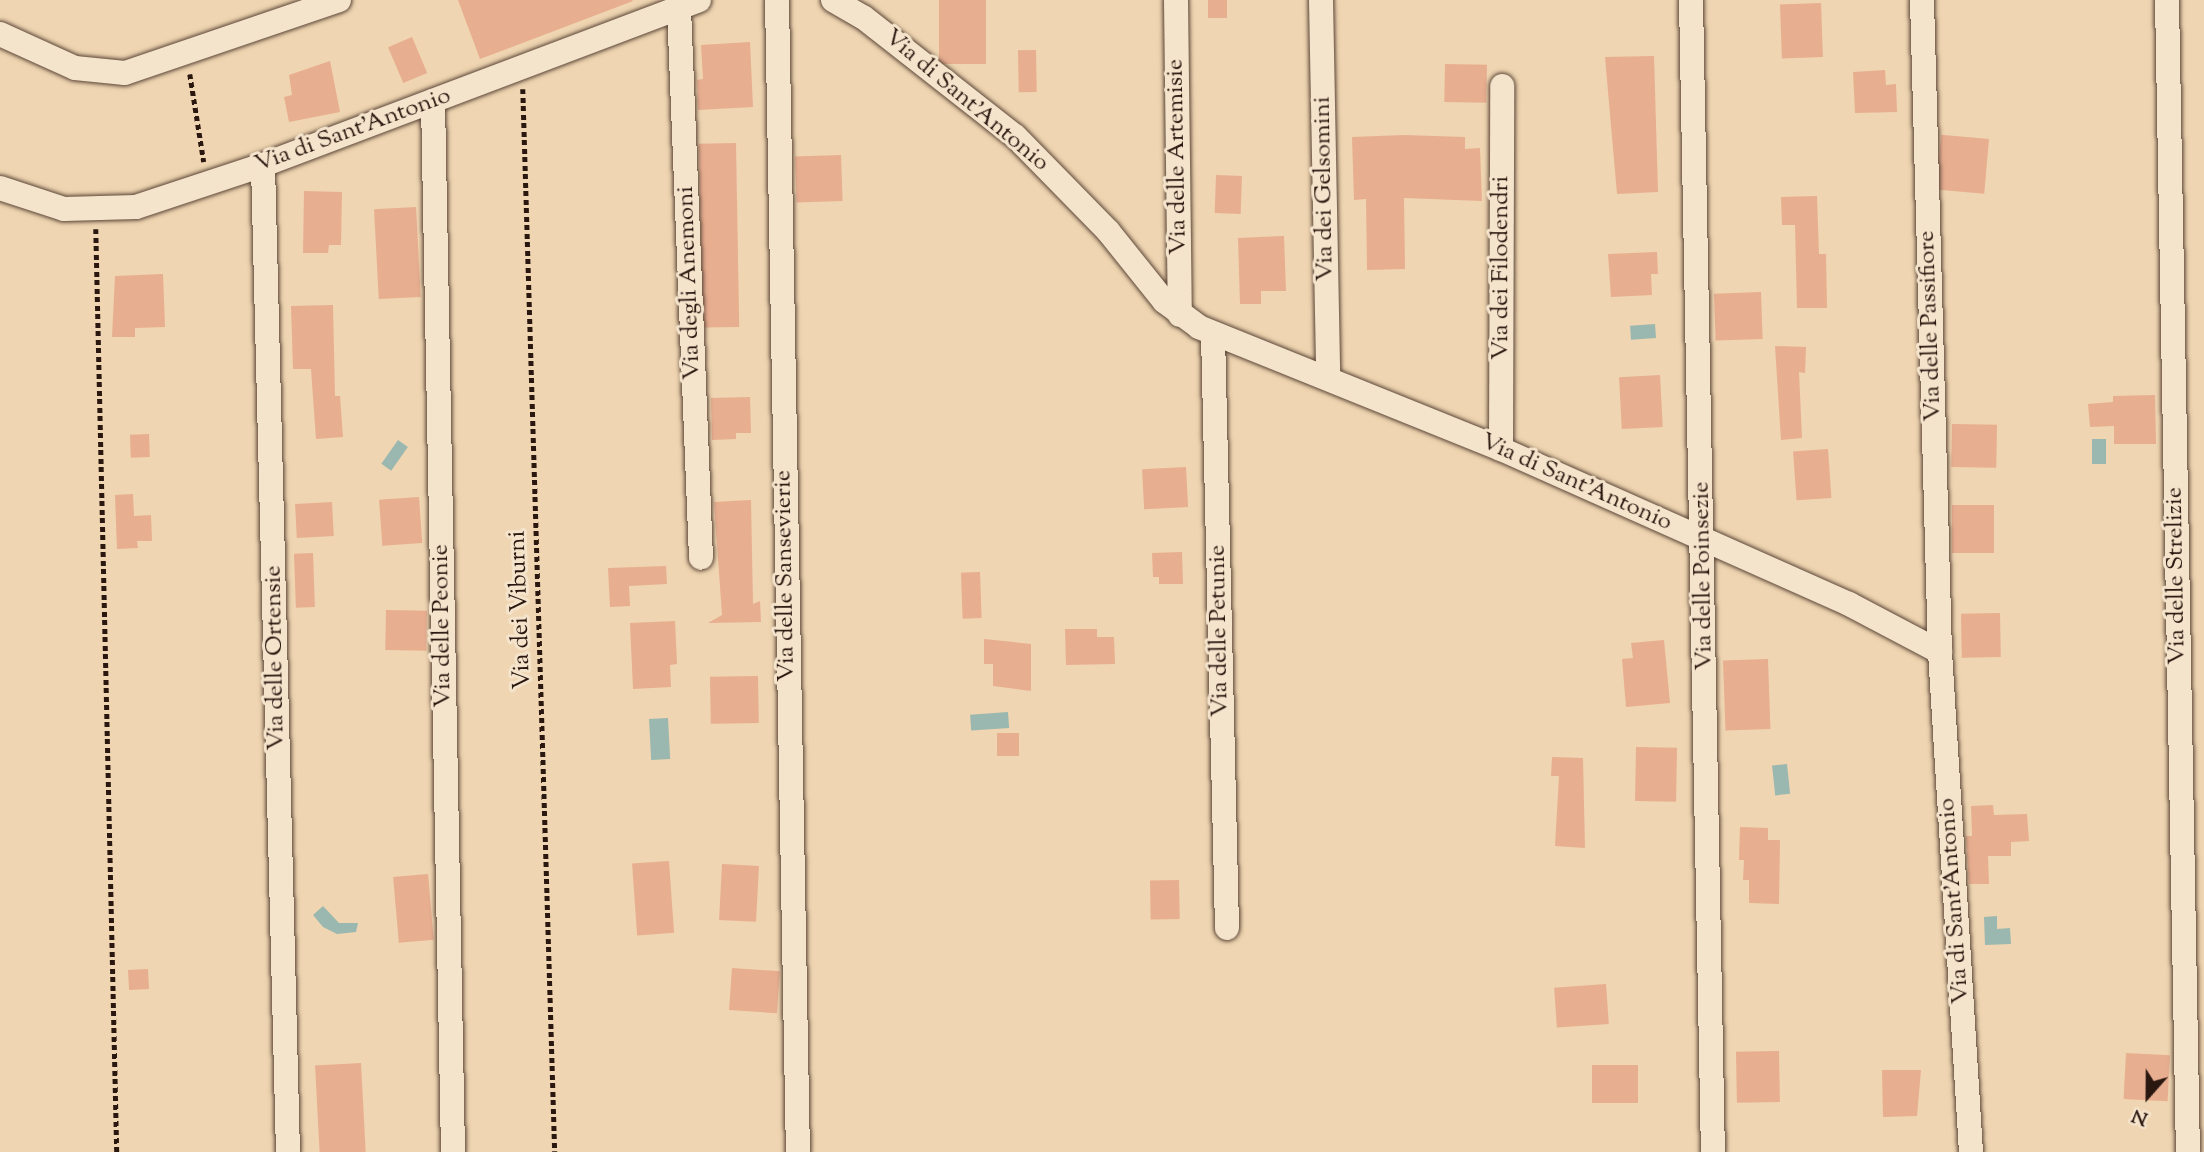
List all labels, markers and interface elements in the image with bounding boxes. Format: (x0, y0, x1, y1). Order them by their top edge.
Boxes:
street label: Via di Sant'Antonio (878, 24, 1054, 178)
street label: Via delle Artemisie (1162, 59, 1194, 255)
street label: Via di Sant'Antonio (251, 82, 455, 180)
street label: Via dei Gelsomini (1309, 96, 1341, 282)
street label: Via dei Filodendri (1488, 176, 1516, 360)
street label: Via degli Anemoni (672, 185, 708, 381)
street label: Via delle Passifiore (1913, 230, 1949, 422)
street label: Via di Sant'Antonio (1476, 428, 1676, 538)
street label: Via delle Sansevierie (770, 470, 802, 682)
street label: Via delle Poinsezie (1688, 481, 1720, 671)
street label: Via delle Strelizie (2161, 487, 2193, 665)
street label: Via dei Viburni (504, 530, 538, 690)
street label: Via delle Peonie (427, 544, 459, 708)
street label: Via delle Petunie (1204, 545, 1236, 717)
street label: Via delle Ortensie (260, 565, 292, 751)
street label: Via di Sant'Antonio (1933, 797, 1977, 1005)
north arrow (2113, 1061, 2183, 1131)
text: N (2128, 1101, 2152, 1131)

